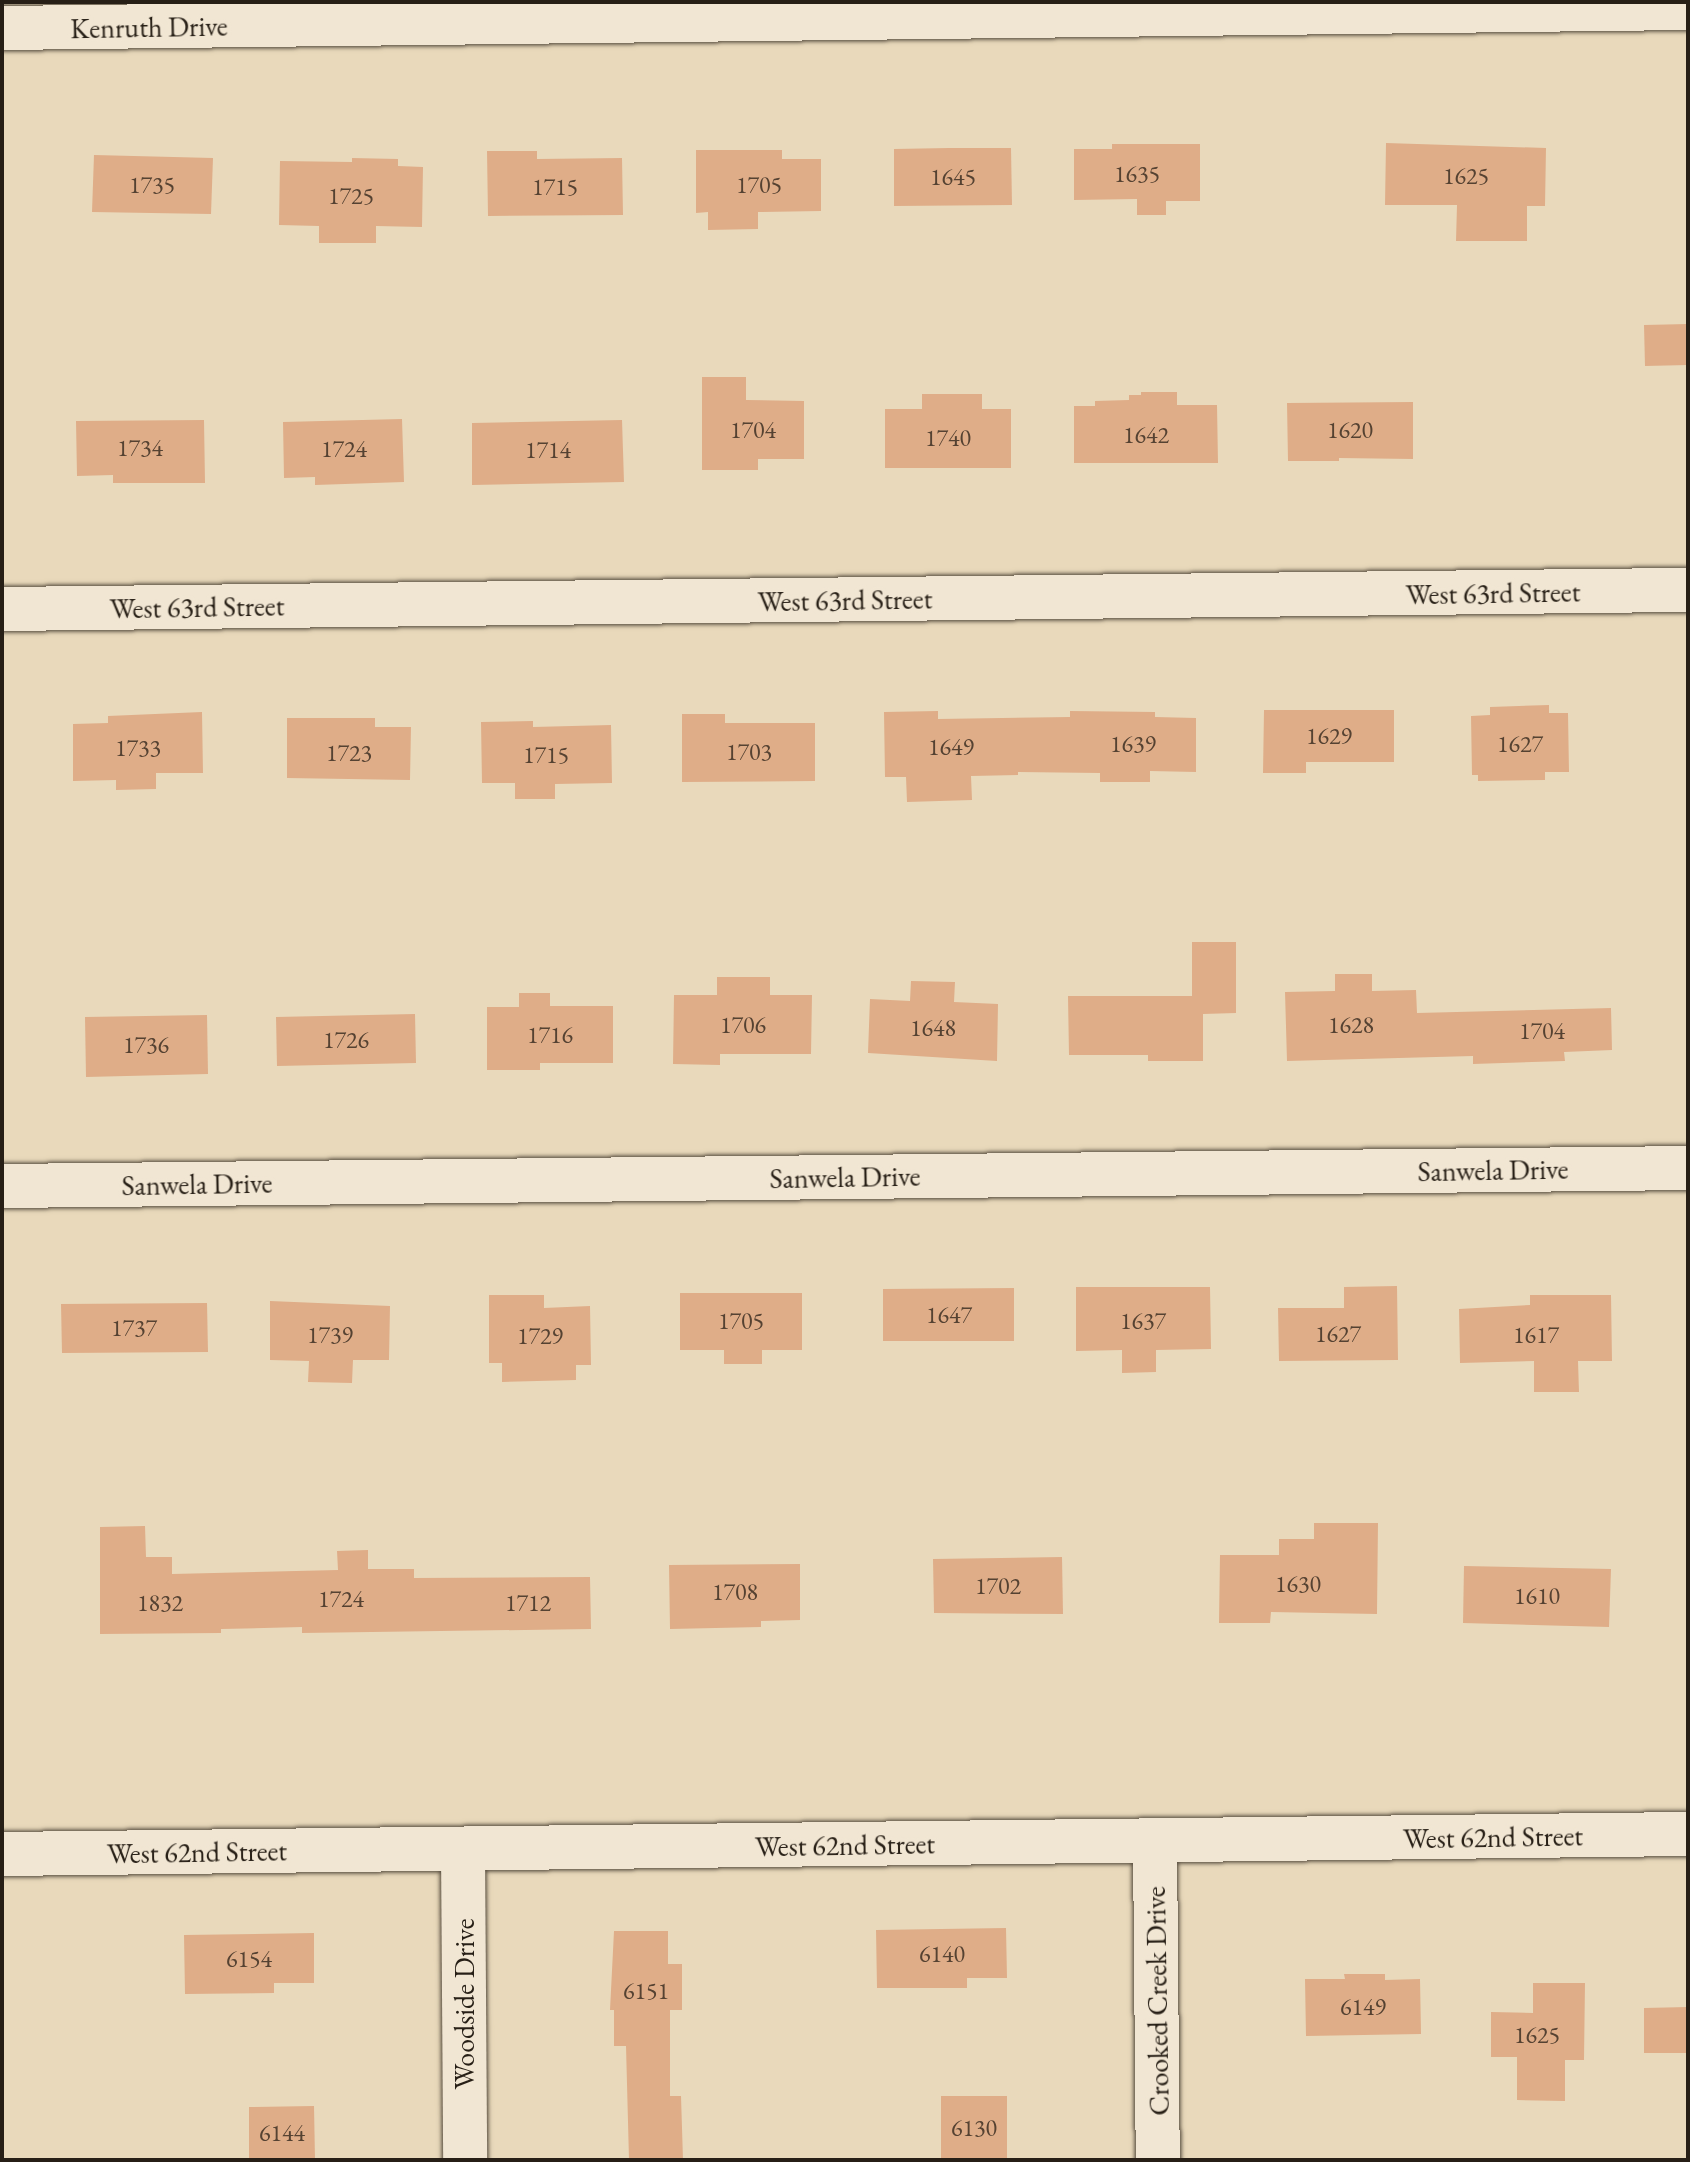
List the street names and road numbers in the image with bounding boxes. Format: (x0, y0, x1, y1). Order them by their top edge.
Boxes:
street label: Kenruth Drive (70, 9, 228, 45)
street label: West 63rd Street (1405, 575, 1581, 611)
street label: West 63rd Street (757, 582, 933, 618)
street label: West 63rd Street (109, 589, 285, 625)
street label: Sanwela Drive (1417, 1152, 1569, 1188)
street label: Sanwela Drive (769, 1159, 921, 1195)
street label: Sanwela Drive (121, 1166, 273, 1202)
street label: West 62nd Street (1403, 1819, 1583, 1855)
street label: West 62nd Street (755, 1827, 935, 1863)
street label: West 62nd Street (107, 1834, 287, 1870)
street label: Crooked Creek Drive (1138, 1886, 1176, 2116)
street label: Woodside Drive (447, 1918, 481, 2090)

